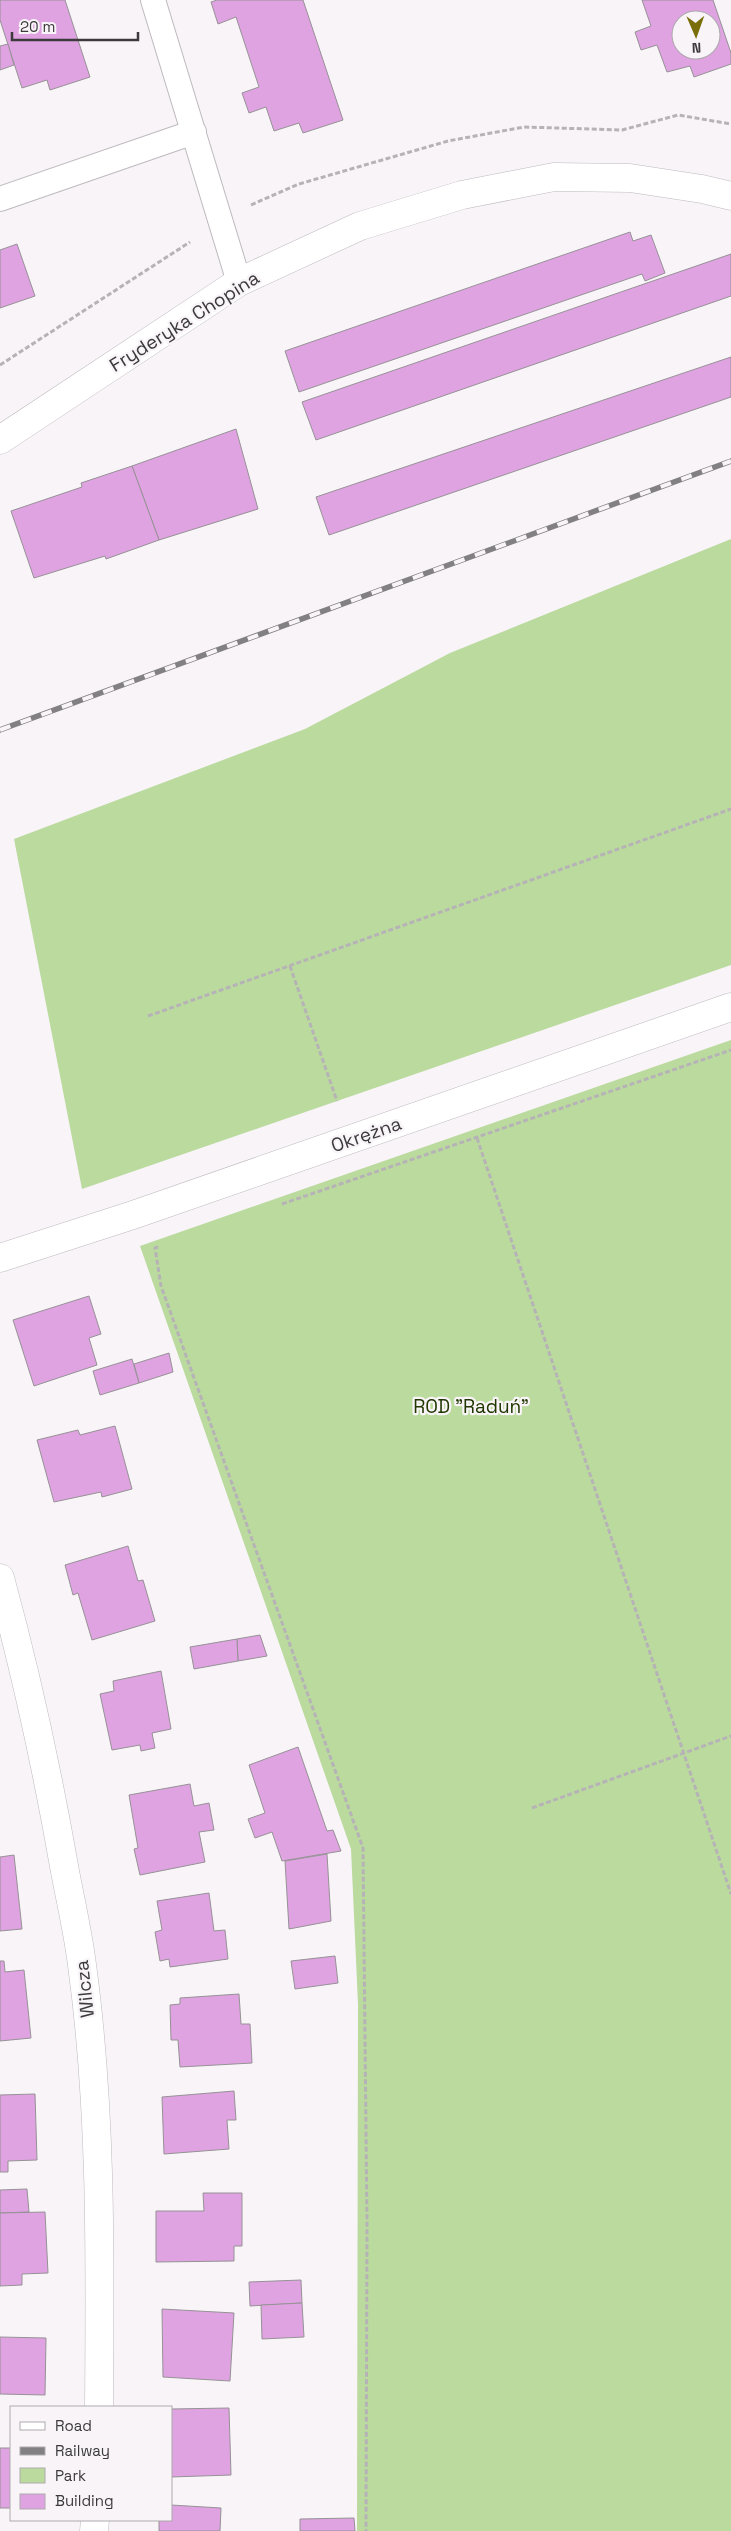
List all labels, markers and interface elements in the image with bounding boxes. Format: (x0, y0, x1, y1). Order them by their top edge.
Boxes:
scale bar (12, 10, 139, 42)
north arrow (671, 10, 721, 60)
text: 20 m (20, 17, 55, 36)
text: N (691, 39, 701, 57)
street label: Fryderyka Chopina (105, 265, 264, 378)
street label: Okrężna (328, 1111, 405, 1158)
park label: ROD "Raduń" (413, 1394, 529, 1419)
street label: Wilcza (69, 1959, 100, 2019)
legend (10, 2406, 172, 2521)
text: Road (55, 2416, 92, 2435)
text: Railway (55, 2441, 110, 2460)
text: Park (55, 2466, 86, 2485)
text: Building (55, 2491, 114, 2510)

